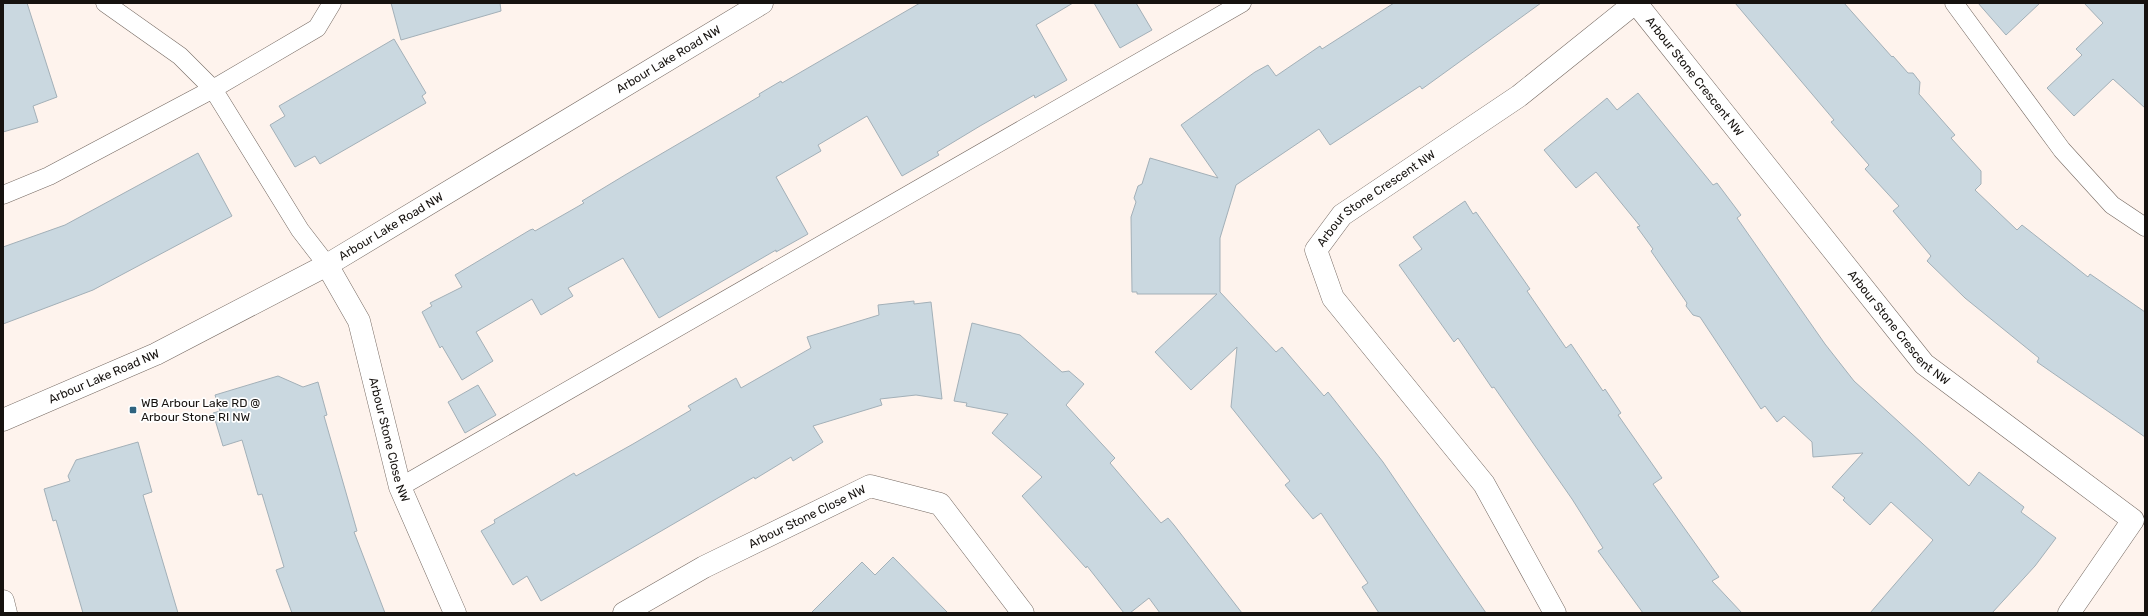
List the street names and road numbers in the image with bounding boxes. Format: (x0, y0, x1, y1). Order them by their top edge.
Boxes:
street label: Arbour Stone Crescent NW (1643, 14, 1747, 139)
street label: Arbour Lake Road NW (614, 22, 724, 96)
street label: Arbour Stone Crescent NW (1314, 147, 1438, 249)
street label: Arbour Lake Road NW (336, 189, 446, 263)
street label: Arbour Stone Crescent NW (1845, 267, 1953, 388)
street label: Arbour Lake Road NW (46, 346, 162, 407)
street label: Arbour Stone Close NW (366, 376, 413, 505)
street label: Arbour Stone Close NW (746, 482, 868, 551)

